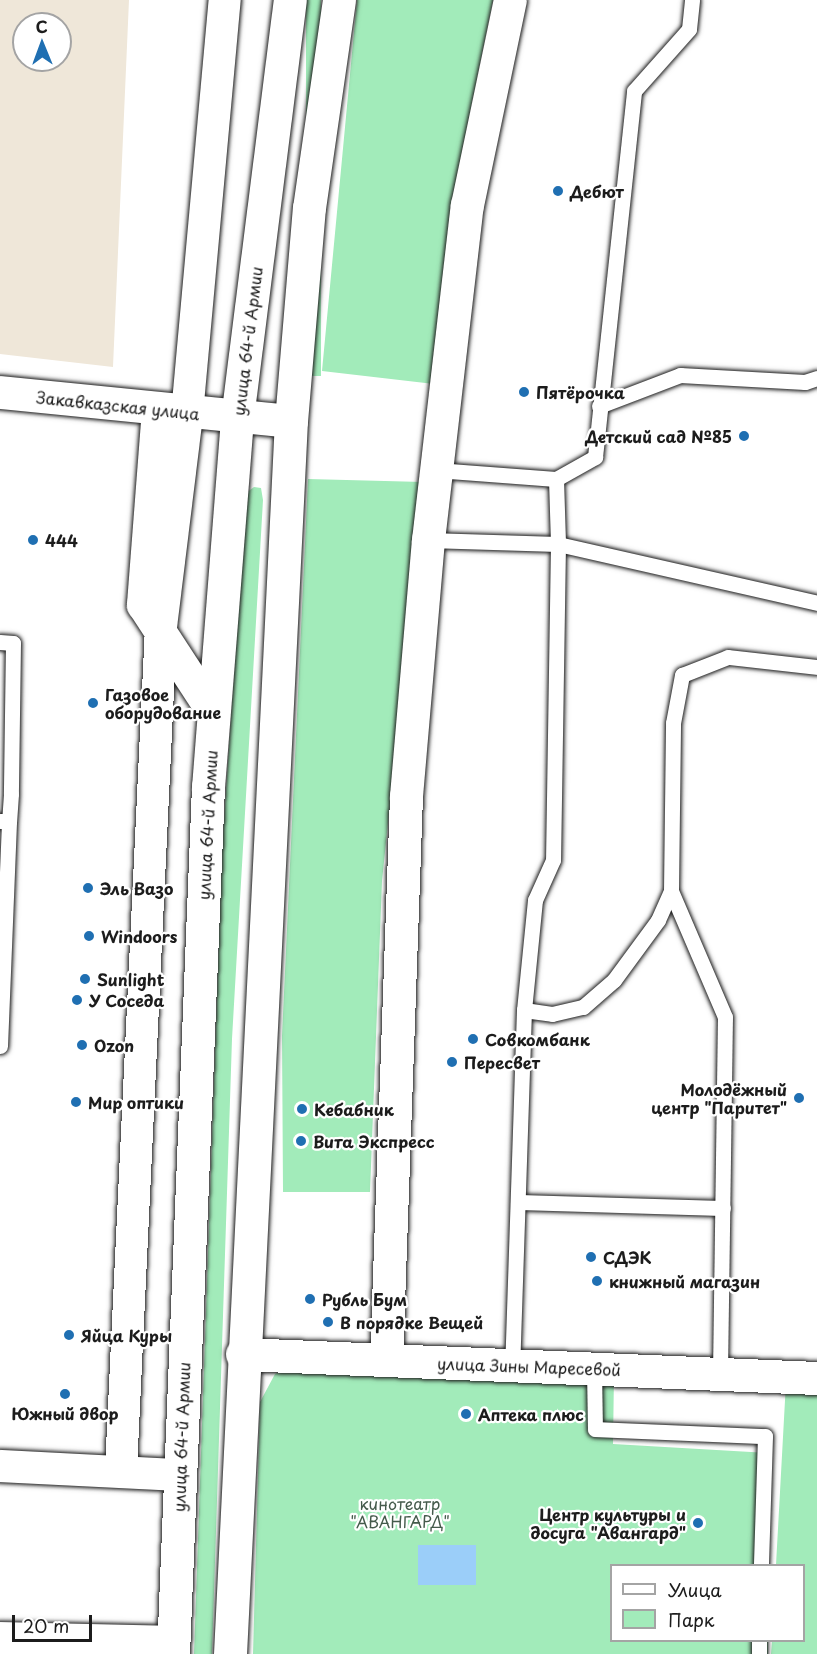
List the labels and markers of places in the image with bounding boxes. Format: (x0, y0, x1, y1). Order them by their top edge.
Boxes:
place label: Дебют (570, 181, 624, 201)
marker: Дебют (551, 184, 565, 198)
place label: Пятёрочка (536, 382, 625, 402)
marker: Пятёрочка (517, 385, 531, 399)
place label: Детский сад №85 (584, 426, 732, 446)
marker: Детский сад №85 (737, 429, 751, 443)
place label: 444 (45, 530, 78, 550)
marker: 444 (26, 533, 40, 547)
place label: Газовое оборудование (105, 684, 221, 722)
marker: Газовое оборудование (86, 696, 100, 710)
place label: Эль Вазо (100, 878, 173, 898)
marker: Эль Вазо (81, 881, 95, 895)
place label: Windoors (101, 926, 177, 946)
marker: Windoors (82, 929, 96, 943)
place label: Sunlight (97, 969, 164, 989)
marker: Sunlight (78, 972, 92, 986)
place label: У Соседа (89, 990, 165, 1010)
marker: У Соседа (70, 993, 84, 1007)
place label: Совкомбанк (485, 1029, 590, 1049)
marker: Совкомбанк (466, 1032, 480, 1046)
place label: Ozon (94, 1035, 134, 1055)
marker: Ozon (75, 1038, 89, 1052)
place label: Пересвет (464, 1052, 540, 1072)
marker: Пересвет (445, 1055, 459, 1069)
place label: Молодёжный центр "Паритет" (650, 1079, 787, 1117)
marker: Молодёжный центр "Паритет" (792, 1091, 806, 1105)
place label: Мир оптики (88, 1092, 186, 1112)
marker: Мир оптики (69, 1095, 83, 1109)
place label: Кебабник (314, 1099, 394, 1119)
marker: Кебабник (295, 1102, 309, 1116)
place label: Вита Экспресс (313, 1131, 434, 1151)
marker: Вита Экспресс (294, 1134, 308, 1148)
place label: СДЭК (603, 1247, 651, 1267)
marker: СДЭК (584, 1250, 598, 1264)
place label: книжный магазин (609, 1271, 760, 1291)
marker: книжный магазин (590, 1274, 604, 1288)
place label: Рубль Бум (322, 1289, 408, 1309)
marker: Рубль Бум (303, 1292, 317, 1306)
place label: В порядке Вещей (340, 1312, 484, 1332)
marker: В порядке Вещей (321, 1315, 335, 1329)
place label: Яйца Куры (81, 1325, 172, 1345)
marker: Яйца Куры (62, 1328, 76, 1342)
marker: Южный двор (58, 1387, 72, 1401)
place label: Южный двор (11, 1403, 119, 1423)
place label: Аптека плюс (478, 1404, 585, 1424)
marker: Аптека плюс (459, 1407, 473, 1421)
place label: Центр культуры и досуга "Авангард" (530, 1504, 686, 1542)
marker: Центр культуры и досуга "Авангард" (691, 1516, 705, 1530)

